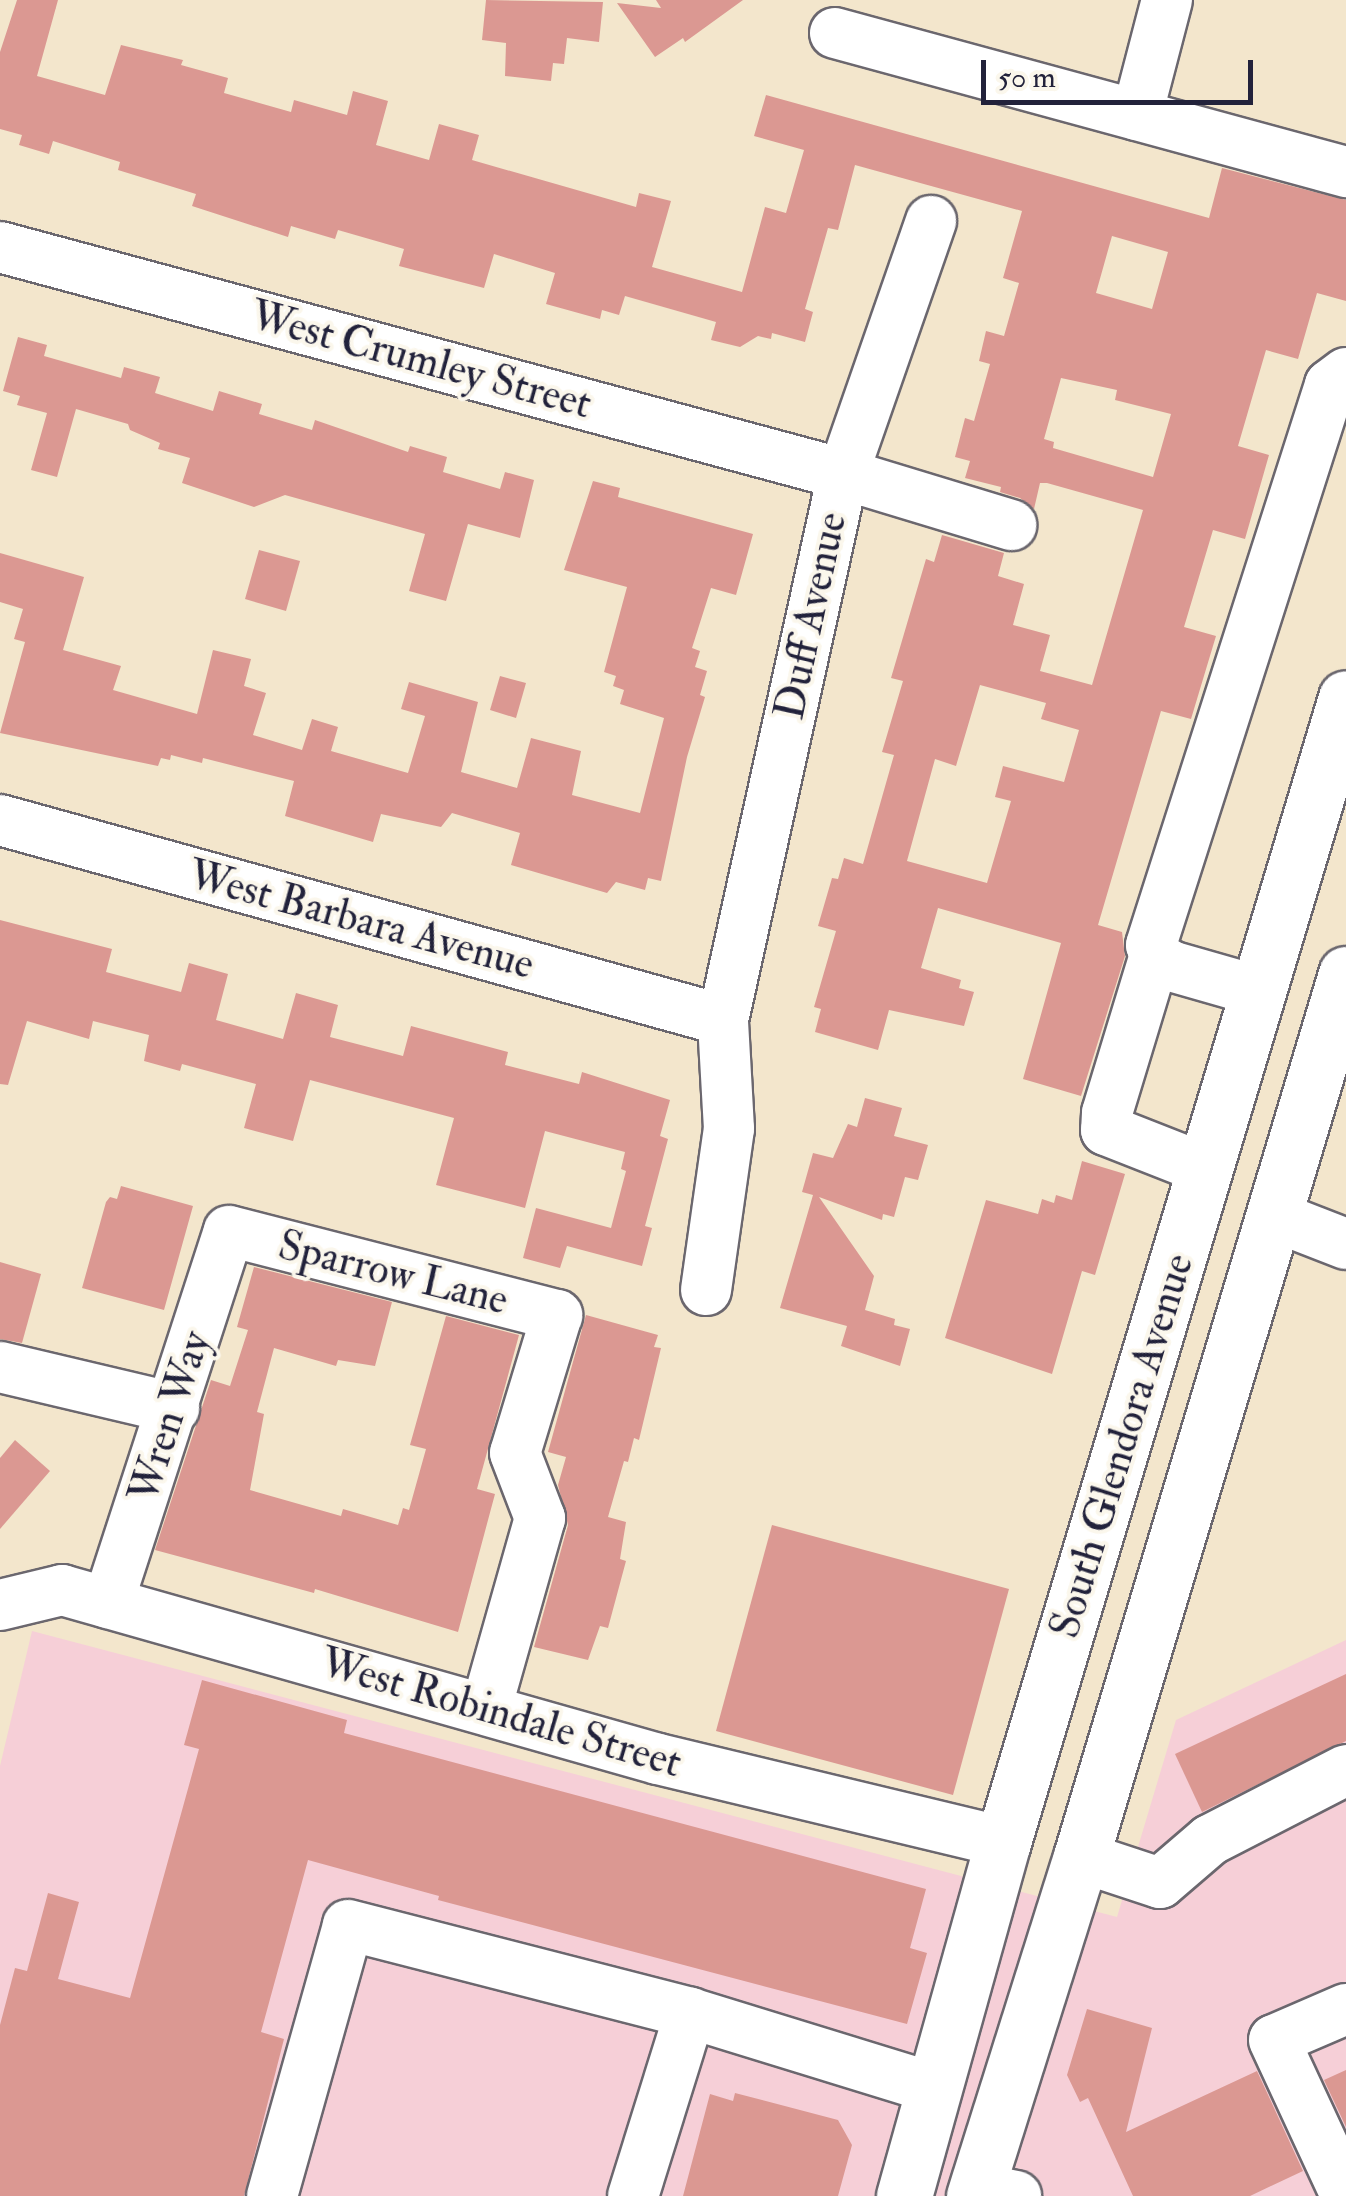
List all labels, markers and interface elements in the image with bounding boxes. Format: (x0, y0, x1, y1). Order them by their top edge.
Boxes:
scale bar (986, 40, 1258, 102)
text: 50 m (998, 59, 1056, 96)
street label: West Crumley Street (245, 290, 597, 430)
street label: Duff Avenue (764, 508, 858, 724)
street label: West Barbara Avenue (183, 850, 539, 990)
street label: Sparrow Lane (273, 1220, 513, 1326)
street label: South Glendora Avenue (1040, 1248, 1204, 1644)
street label: Wren Way (119, 1325, 221, 1509)
street label: West Robindale Street (315, 1637, 687, 1789)

